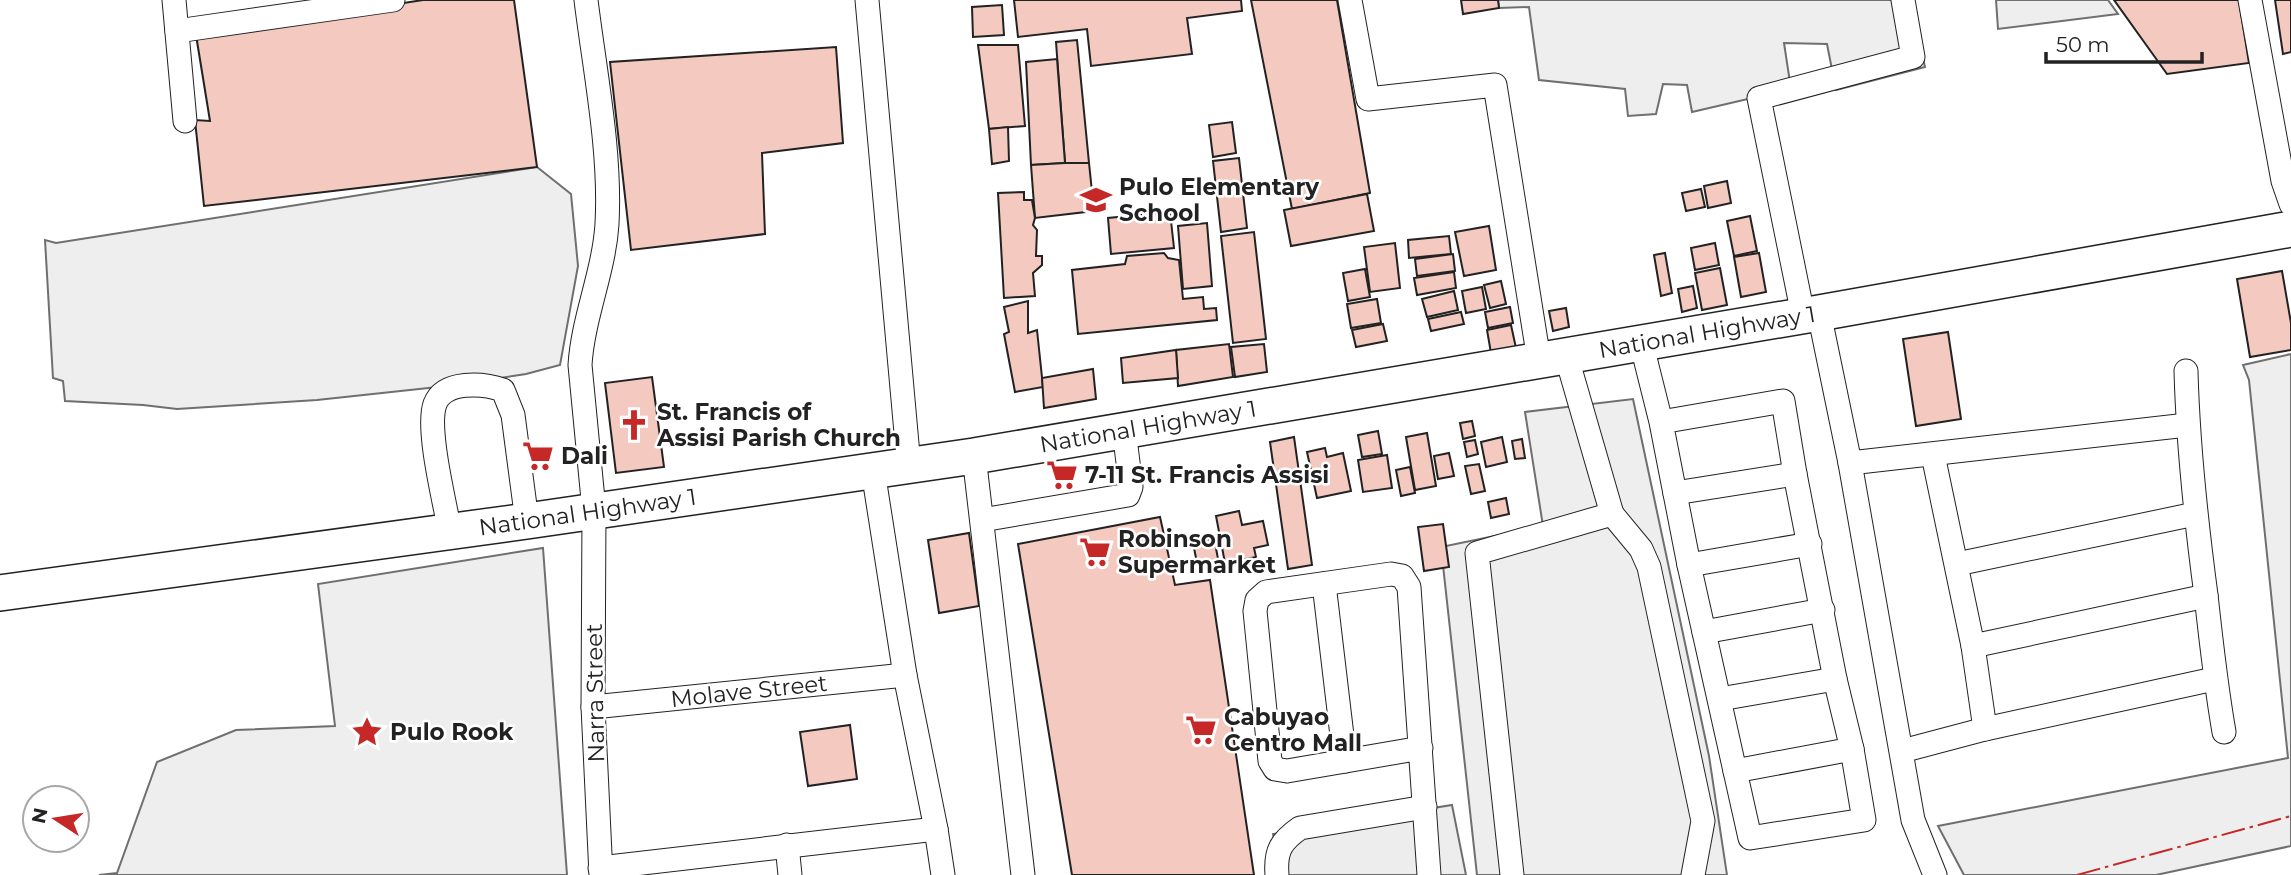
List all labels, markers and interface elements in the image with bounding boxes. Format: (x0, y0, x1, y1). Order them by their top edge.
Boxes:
scale bar (2046, 21, 2202, 65)
text: 50 m (2056, 32, 2110, 57)
place label: Pulo Elementary School (1119, 173, 1319, 227)
school or university icon: Pulo Elementary School (1079, 183, 1113, 217)
street label: National Highway 1 (1597, 300, 1817, 364)
street label: National Highway 1 (1037, 394, 1258, 459)
place label: St. Francis of Assisi Parish Church (656, 398, 901, 452)
church icon: St. Francis of Assisi Parish Church (617, 408, 651, 442)
supermarket icon: Dali (521, 439, 555, 473)
place label: Dali (561, 442, 608, 470)
supermarket icon: 7-11 St. Francis Assisi (1045, 458, 1079, 492)
place label: 7-11 St. Francis Assisi (1085, 461, 1329, 489)
street label: National Highway 1 (477, 483, 698, 541)
place label: Robinson Supermarket (1118, 525, 1276, 579)
supermarket icon: Robinson Supermarket (1078, 535, 1112, 569)
street label: Narra Street (580, 623, 610, 763)
street label: Molave Street (669, 669, 829, 713)
place label: Cabuyao Centro Mall (1224, 703, 1362, 757)
supermarket icon: Cabuyao Centro Mall (1184, 713, 1218, 747)
place icon: Pulo Rook (350, 715, 384, 749)
place label: Pulo Rook (390, 718, 514, 746)
north arrow (21, 784, 91, 854)
text: N (27, 806, 53, 825)

